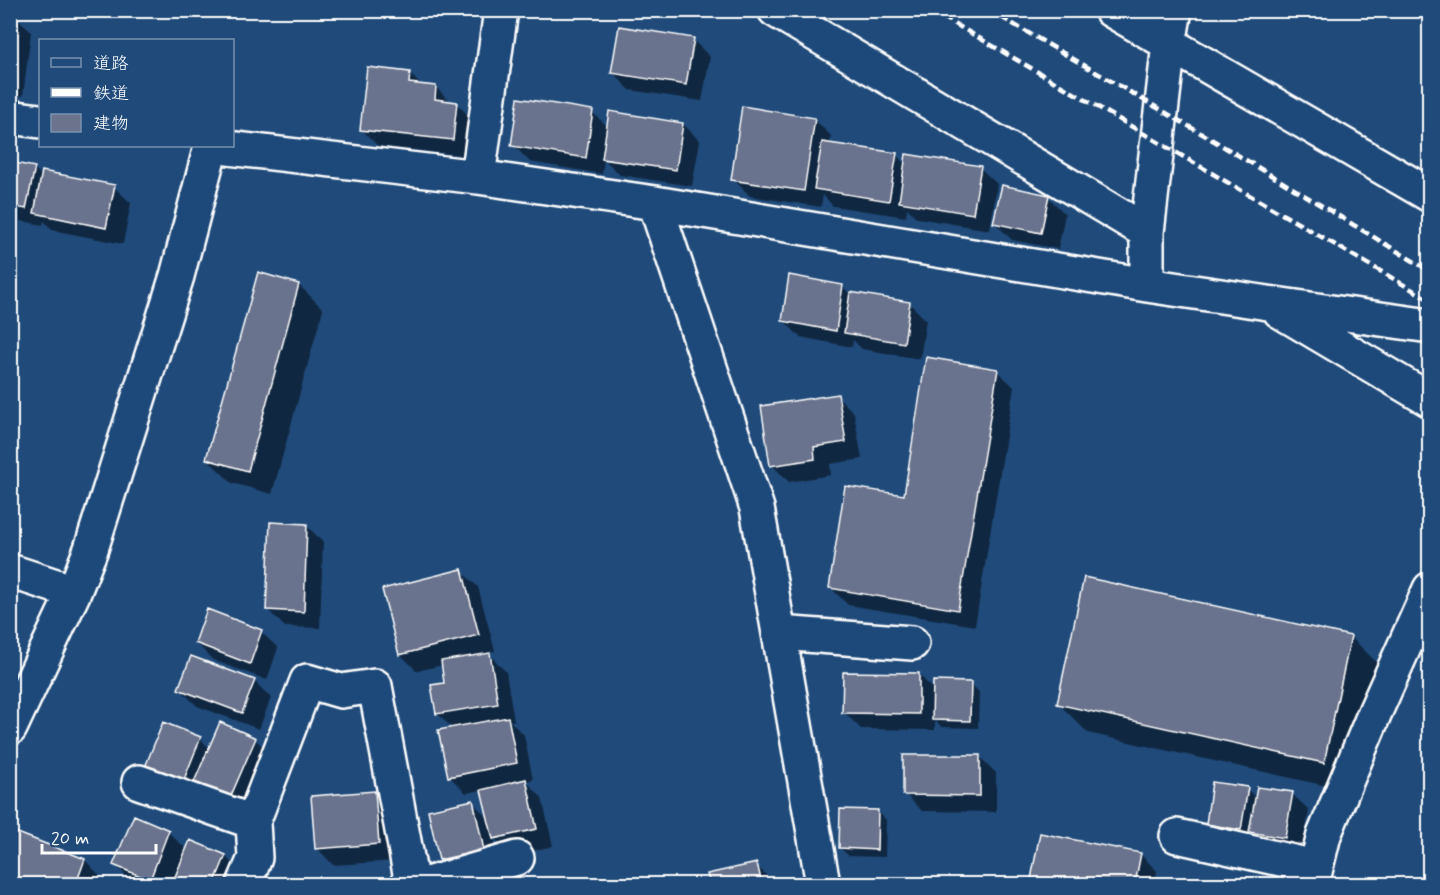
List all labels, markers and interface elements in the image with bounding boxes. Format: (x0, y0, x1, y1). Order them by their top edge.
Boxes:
legend (39, 39, 234, 147)
text: 道路 (93, 52, 129, 76)
text: 鉄道 (93, 82, 129, 106)
text: 建物 (93, 112, 129, 136)
scale bar (42, 817, 156, 855)
text: 20 m (51, 827, 89, 851)

